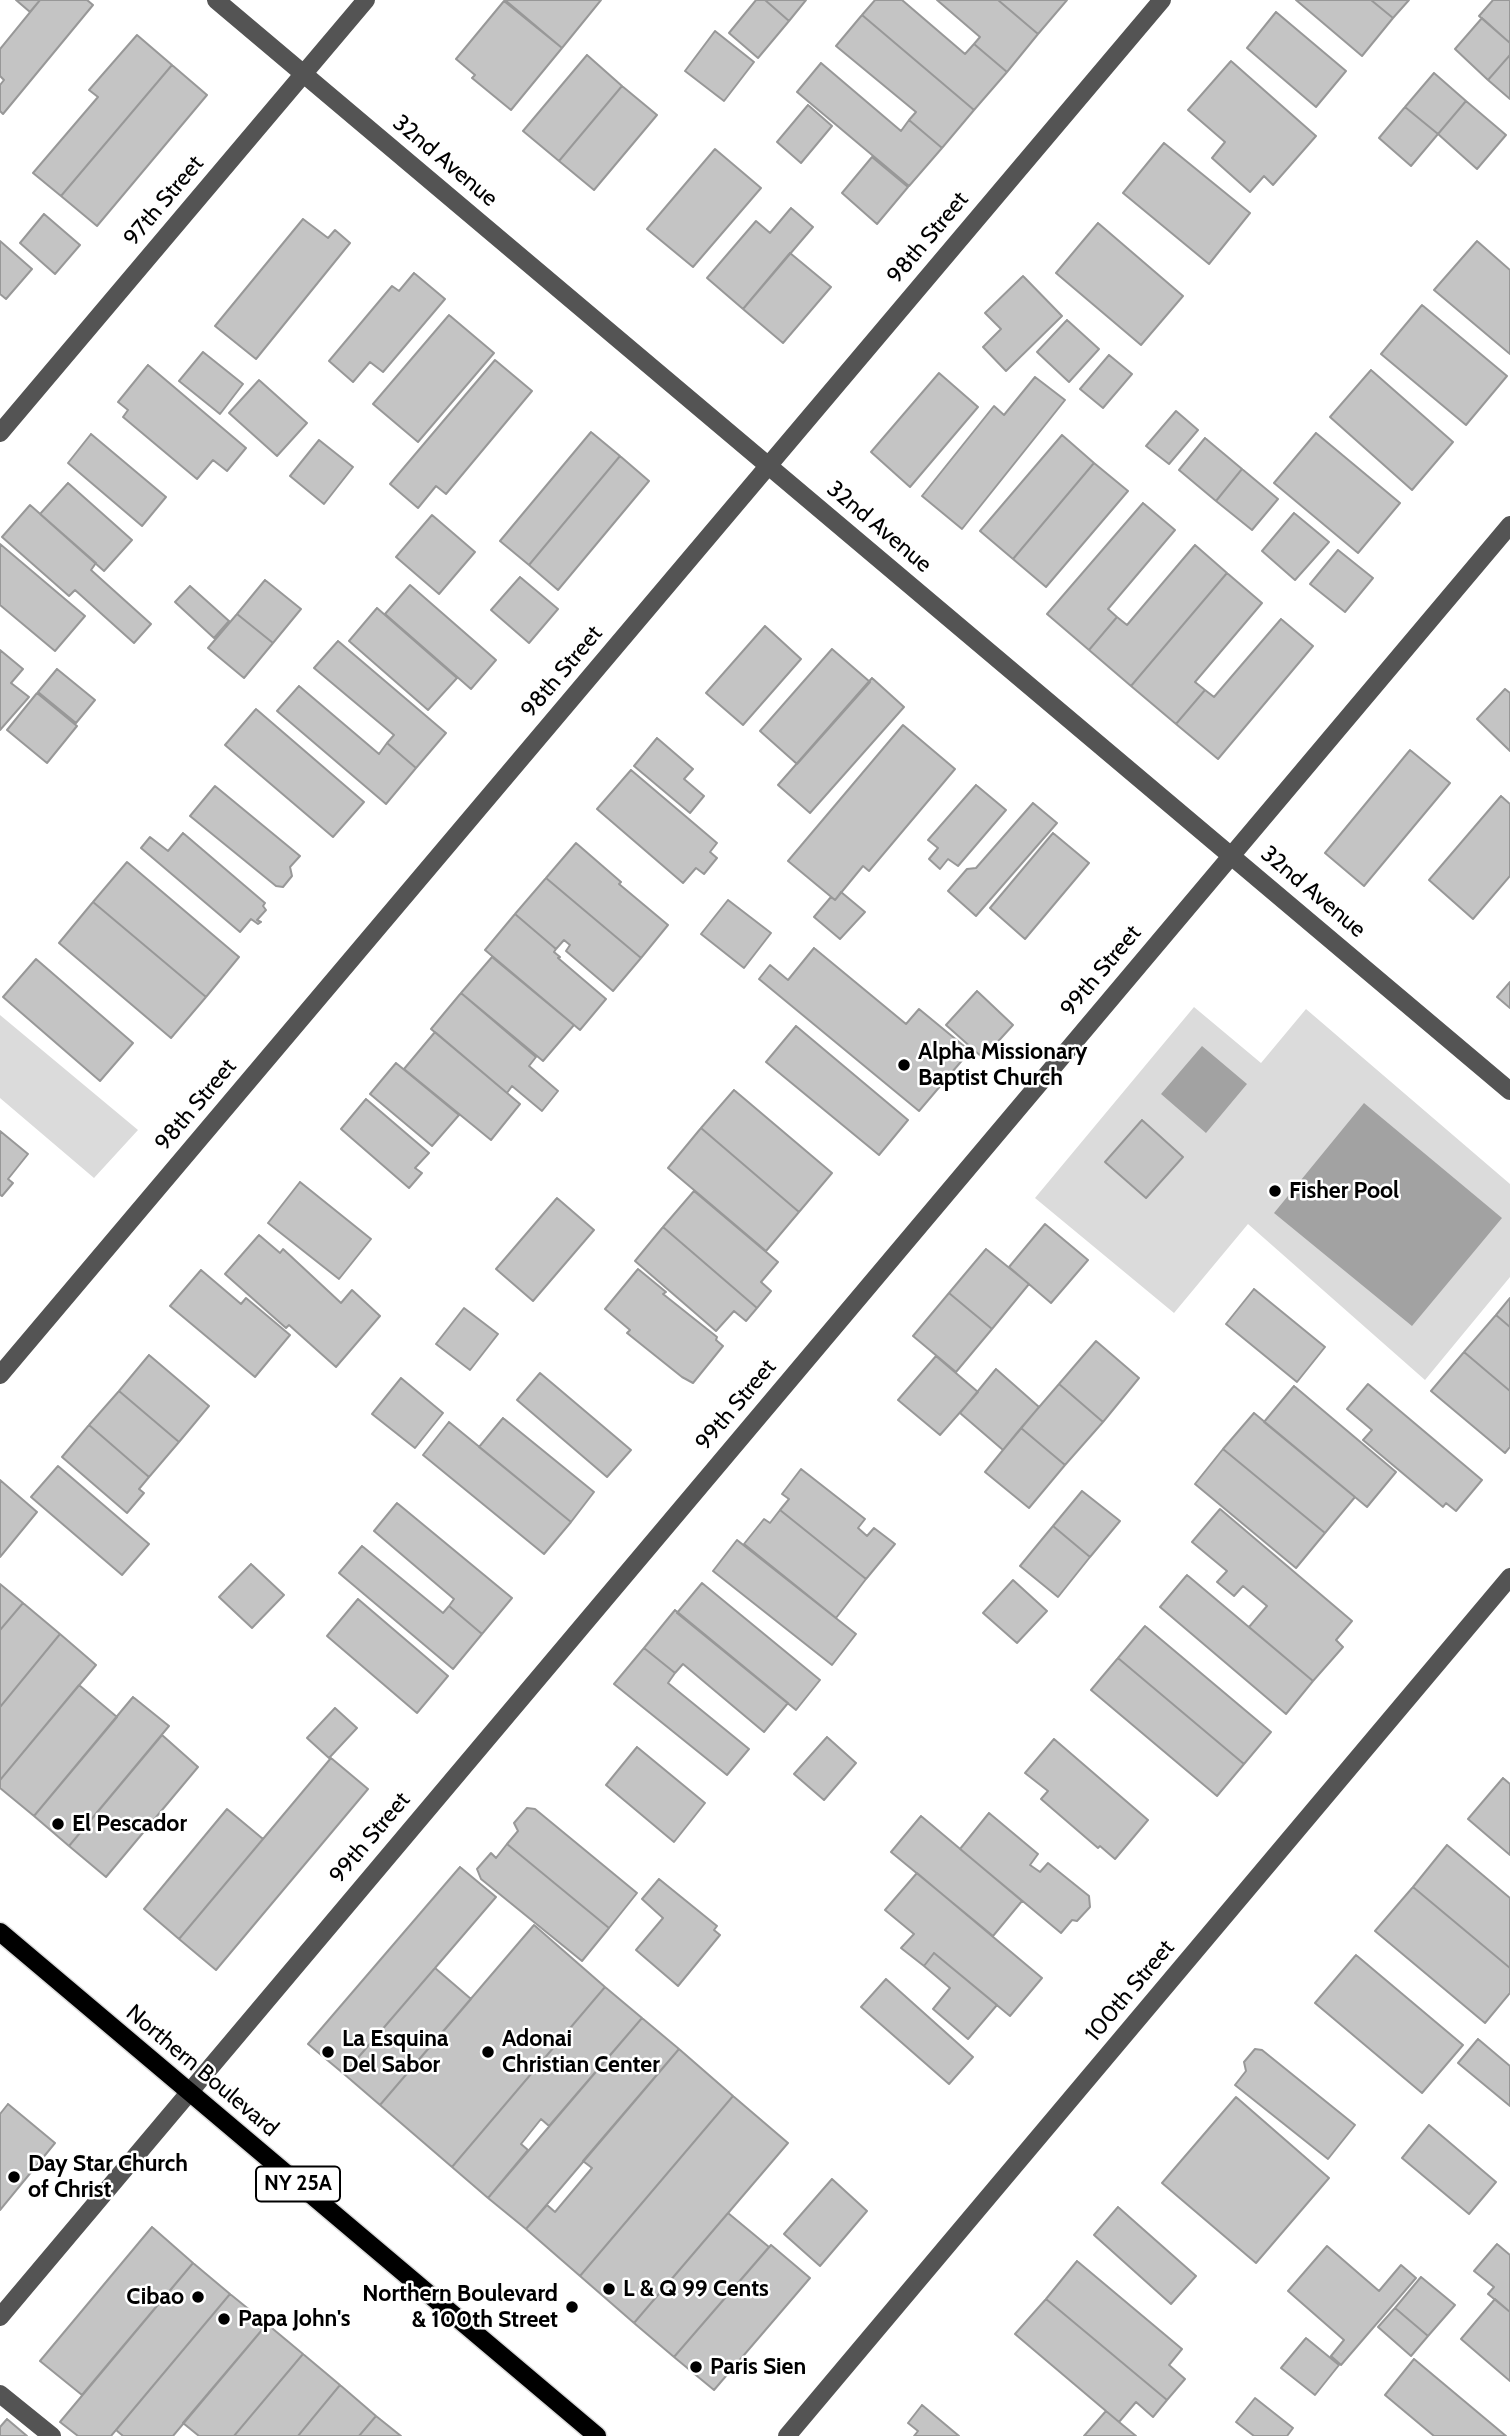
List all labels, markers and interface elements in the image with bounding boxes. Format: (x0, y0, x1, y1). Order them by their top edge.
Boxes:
street label: 32nd Avenue (387, 109, 503, 213)
street label: 97th Street (118, 150, 210, 252)
street label: 98th Street (882, 186, 974, 290)
street label: 32nd Avenue (821, 475, 937, 579)
street label: 98th Street (516, 620, 608, 724)
street label: 32nd Avenue (1255, 840, 1371, 944)
street label: 99th Street (1055, 920, 1147, 1022)
place label: Alpha Missionary Baptist Church (918, 1038, 1087, 1092)
street label: 98th Street (150, 1053, 242, 1157)
marker: Alpha Missionary Baptist Church (896, 1057, 912, 1073)
place label: Fisher Pool (1289, 1177, 1399, 1205)
marker: Fisher Pool (1267, 1183, 1283, 1199)
street label: 99th Street (690, 1354, 782, 1456)
street label: 99th Street (324, 1787, 416, 1889)
place label: El Pescador (72, 1810, 187, 1838)
marker: El Pescador (50, 1816, 66, 1832)
street label: 100th Street (1080, 1935, 1180, 2047)
street label: Northern Boulevard (120, 1999, 284, 2143)
place label: La Esquina Del Sabor (342, 2025, 448, 2079)
place label: Adonai Christian Center (502, 2025, 660, 2079)
marker: La Esquina Del Sabor (320, 2044, 336, 2060)
marker: Adonai Christian Center (480, 2044, 496, 2060)
place label: Day Star Church of Christ (28, 2150, 188, 2204)
road number: NY 25A (256, 2166, 340, 2202)
marker: Day Star Church of Christ (6, 2169, 22, 2185)
place label: L & Q 99 Cents (623, 2275, 769, 2303)
place label: Northern Boulevard & 100th Street (362, 2280, 558, 2334)
marker: L & Q 99 Cents (601, 2281, 617, 2297)
place label: Cibao (126, 2283, 184, 2311)
marker: Cibao (190, 2289, 206, 2305)
marker: Northern Boulevard & 100th Street (564, 2299, 580, 2315)
place label: Papa John's (238, 2305, 351, 2333)
marker: Papa John's (216, 2311, 232, 2327)
place label: Paris Sien (710, 2353, 806, 2381)
marker: Paris Sien (688, 2359, 704, 2375)

